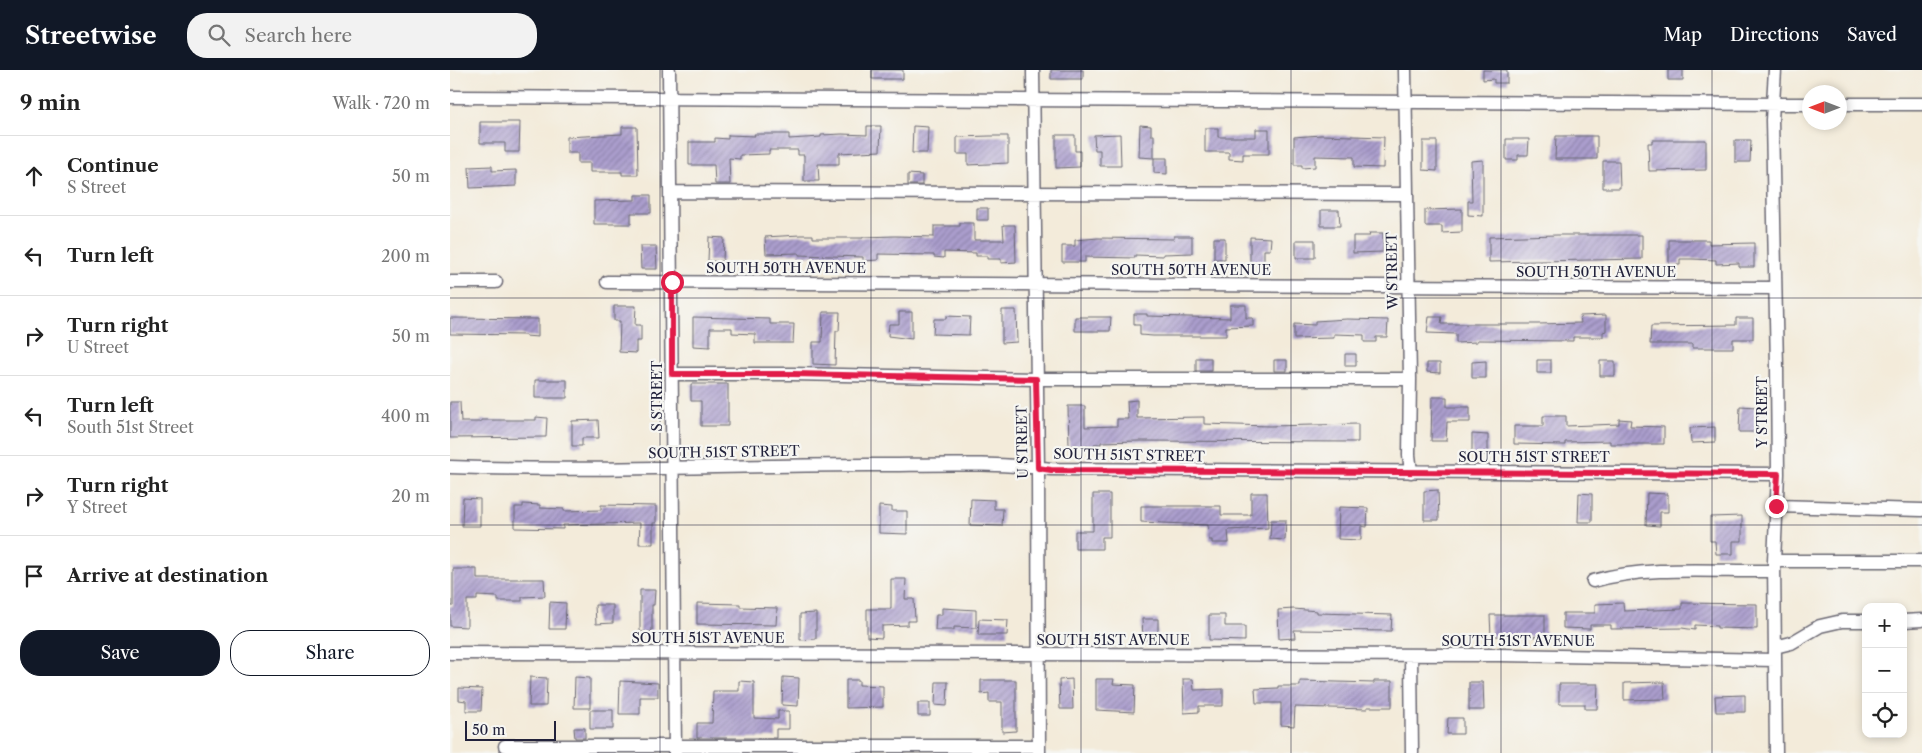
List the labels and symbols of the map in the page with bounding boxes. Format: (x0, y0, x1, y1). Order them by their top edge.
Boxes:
north arrow (1802, 85, 1847, 130)
street label: W STREET (1382, 232, 1402, 311)
street label: SOUTH 50TH AVENUE (706, 259, 866, 277)
street label: SOUTH 50TH AVENUE (1111, 261, 1271, 279)
street label: SOUTH 50TH AVENUE (1516, 263, 1676, 281)
route start (661, 271, 684, 294)
street label: S STREET (648, 360, 666, 432)
street label: Y STREET (1753, 375, 1771, 449)
street label: U STREET (1012, 405, 1032, 479)
street label: SOUTH 51ST STREET (648, 442, 800, 462)
street label: SOUTH 51ST STREET (1053, 445, 1205, 465)
street label: SOUTH 51ST STREET (1458, 448, 1610, 466)
route end (1765, 495, 1788, 518)
street label: SOUTH 51ST AVENUE (631, 629, 785, 647)
street label: SOUTH 51ST AVENUE (1036, 631, 1190, 649)
street label: SOUTH 51ST AVENUE (1441, 632, 1595, 650)
scale bar (465, 718, 556, 741)

